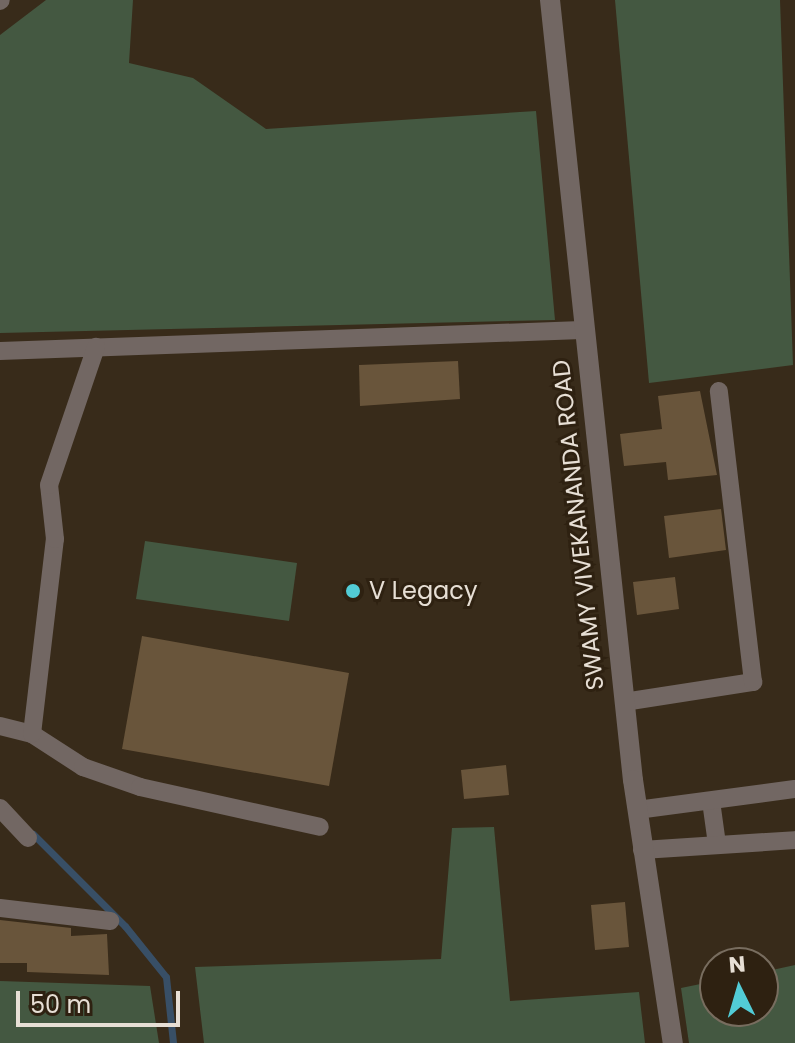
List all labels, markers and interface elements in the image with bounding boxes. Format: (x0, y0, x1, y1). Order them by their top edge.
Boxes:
street label: SWAMY VIVEKANANDA ROAD (546, 358, 610, 692)
place label: V Legacy (369, 577, 477, 605)
marker: V Legacy (344, 582, 362, 600)
north arrow (699, 947, 779, 1027)
text: N (727, 948, 747, 981)
scale bar (20, 975, 184, 1025)
text: 50 m (30, 988, 91, 1021)

